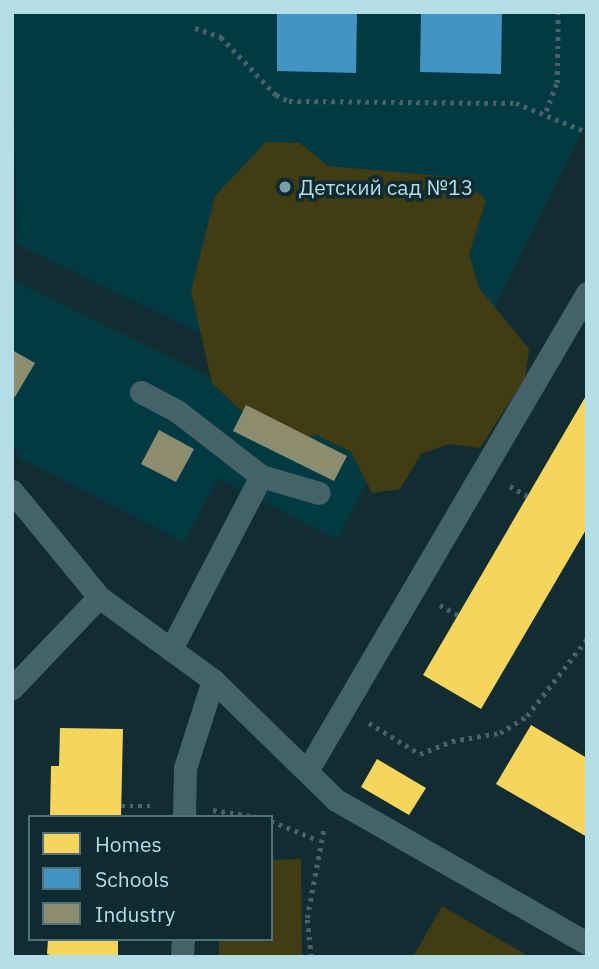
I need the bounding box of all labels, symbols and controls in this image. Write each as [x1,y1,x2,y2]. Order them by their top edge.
place label: Детский сад №13 [299,174,473,200]
marker: Детский сад №13 [277,179,293,195]
legend [28,815,273,941]
text: Homes [95,830,162,858]
text: Schools [95,865,169,893]
text: Industry [95,900,175,928]

